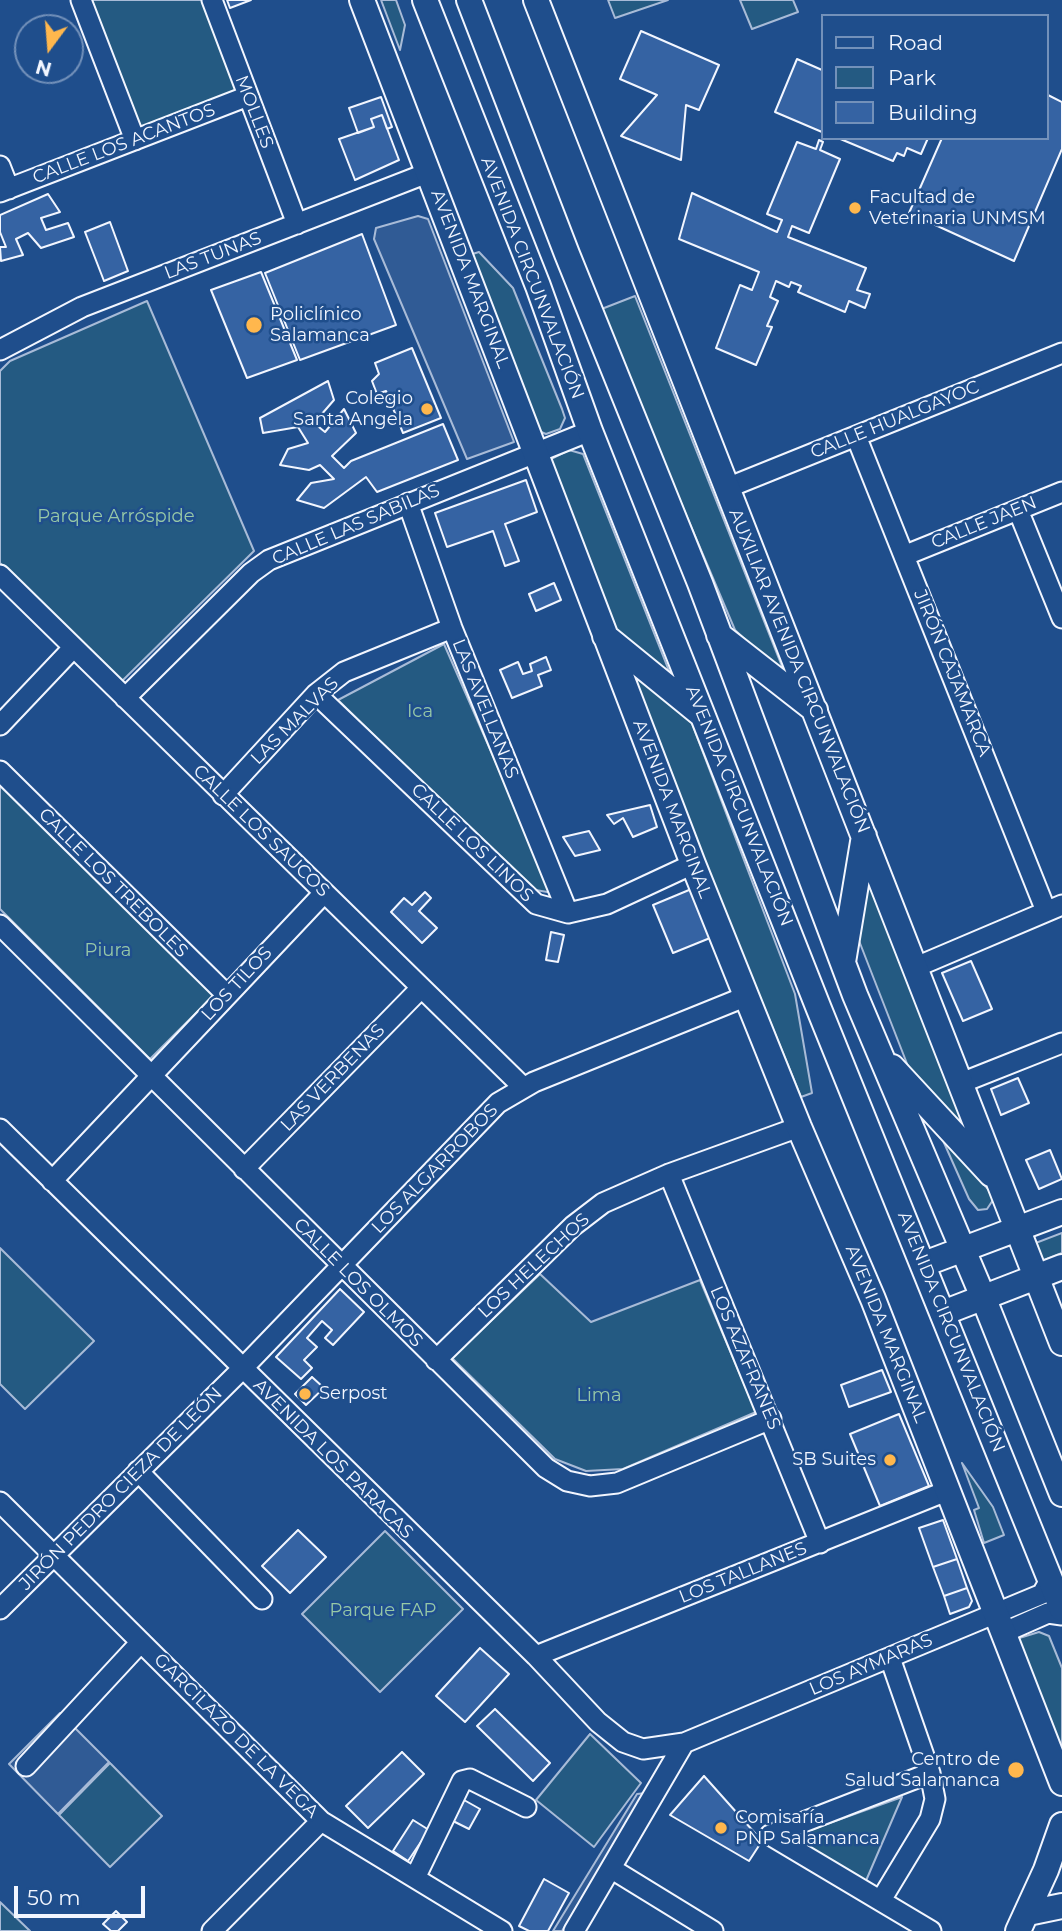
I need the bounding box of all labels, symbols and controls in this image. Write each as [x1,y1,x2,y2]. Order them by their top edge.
north arrow [14,14,84,84]
legend [820,14,1048,140]
text: Road [888,30,943,55]
text: N [33,55,54,81]
text: Park [888,65,936,90]
street label: MOLLES [230,72,278,152]
street label: CALLE LOS ACANTOS [30,99,218,189]
text: Building [888,100,978,125]
street label: AVENIDA CIRCUNVALACIÓN [476,154,588,402]
street label: AVENIDA MARGINAL [426,187,514,371]
place label: Facultad de Veterinaria UNMSM [869,187,1046,230]
marker: Facultad de Veterinaria UNMSM [847,200,863,216]
street label: LAS TUNAS [161,228,265,284]
place label: Policlínico Salamanca [270,304,370,346]
marker: Policlínico Salamanca [244,315,264,335]
street label: CALLE HUALGAYOC [808,376,982,464]
place label: Colegio Santa Angela [293,388,413,430]
marker: Colegio Santa Angela [419,401,435,417]
street label: CALLE LAS SABILAS [269,480,443,570]
street label: CALLE JAEN [928,492,1040,554]
park label: Parque Arróspide [37,506,195,528]
street label: AUXILIAR AVENIDA CIRCUNVALACIÓN [724,506,874,836]
street label: JIRÓN CAJAMARCA [909,587,995,759]
street label: LAS AVELLANAS [447,636,523,782]
street label: LAS MALVAS [247,673,343,769]
street label: AVENIDA CIRCUNVALACIÓN [681,683,797,929]
park label: Ica [407,701,433,723]
street label: AVENIDA MARGINAL [628,717,716,901]
street label: CALLE LOS SAUCOS [188,760,334,902]
street label: CALLE LOS LINOS [406,779,538,907]
street label: CALLE LOS TREBOLES [34,804,192,962]
park label: Piura [85,940,131,962]
street label: LOS TILOS [197,942,277,1026]
street label: LAS VERBENAS [276,1020,390,1136]
street label: LOS ALGARROBOS [367,1100,503,1238]
street label: LOS HELECHOS [474,1209,594,1323]
street label: AVENIDA CIRCUNVALACIÓN [893,1209,1009,1455]
street label: CALLE LOS OLMOS [289,1214,427,1352]
street label: AVENIDA MARGINAL [840,1242,932,1426]
street label: LOS AZAFRANES [705,1283,785,1433]
street label: AVENIDA LOS PARACAS [249,1375,417,1543]
street label: JIRÓN PEDRO CIEZA DE LEÓN [15,1383,227,1595]
place label: Serpost [319,1383,388,1405]
park label: Lima [576,1385,622,1407]
marker: Serpost [297,1386,313,1402]
place label: SB Suites [792,1449,876,1471]
marker: SB Suites [882,1452,898,1468]
street label: LOS TALLANES [676,1538,810,1608]
park label: Parque FAP [330,1600,436,1622]
street label: LOS AYMARAS [806,1629,936,1701]
street label: GARCILAZO DE LA VEGA [149,1649,323,1823]
place label: Centro de Salud Salamanca [845,1749,1000,1792]
marker: Centro de Salud Salamanca [1006,1760,1026,1780]
place label: Comisaría PNP Salamanca [735,1807,880,1850]
marker: Comisaría PNP Salamanca [713,1820,729,1836]
scale bar [18,1871,149,1915]
text: 50 m [27,1885,81,1910]

